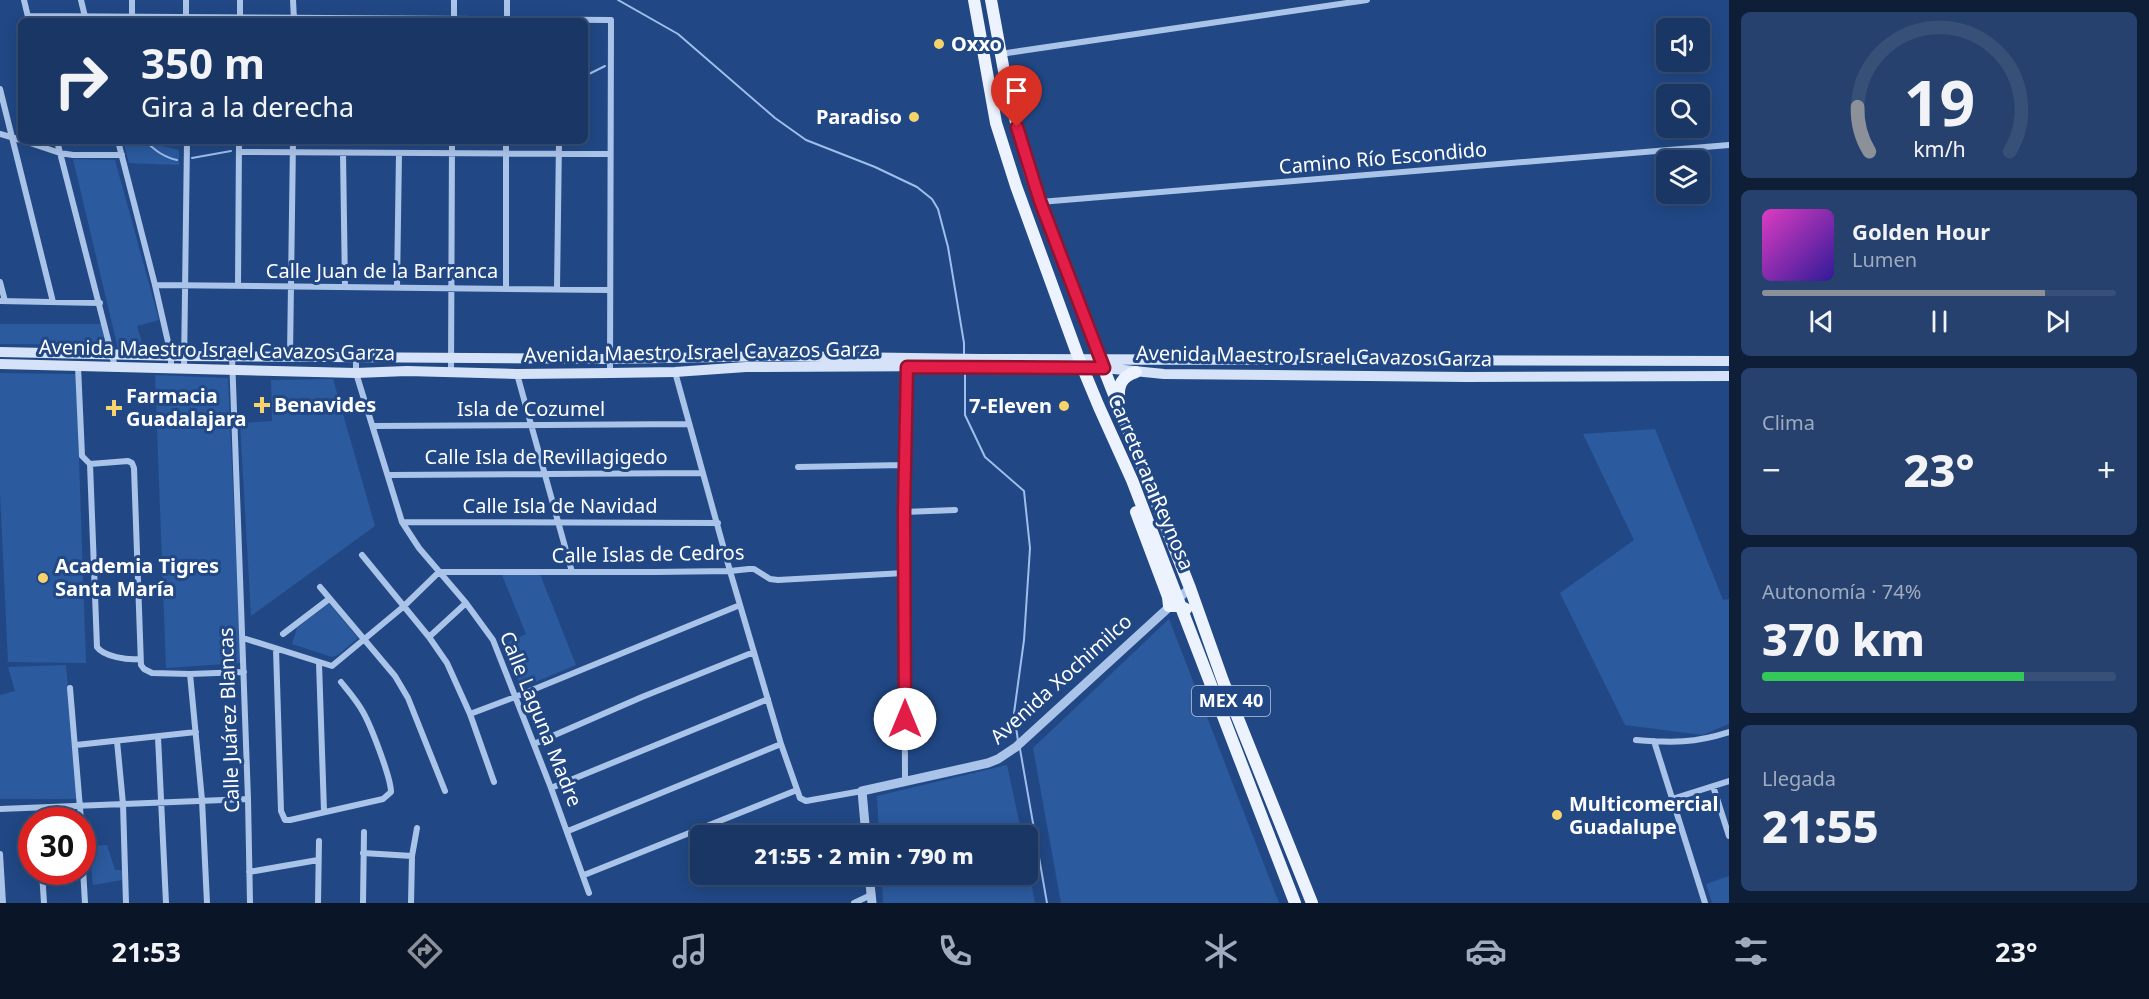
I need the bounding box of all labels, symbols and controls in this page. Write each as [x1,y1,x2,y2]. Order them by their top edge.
map controls [1656,18,1710,204]
button: sound [1656,18,1710,72]
place label: Oxxo [951,30,1002,57]
text: 350 m [141,34,265,91]
marker: Oxxo [932,37,946,51]
icon: right [42,42,120,120]
text: 19 [1903,59,1975,144]
pin [991,65,1042,127]
icon: arrive [1000,74,1033,107]
button: search [1656,84,1710,138]
text: Gira a la derecha [141,88,354,125]
place label: Paradiso [816,103,902,130]
marker: Paradiso [907,110,921,124]
text: km/h [1913,134,1965,163]
street label: Camino Río Escondido [1278,135,1488,180]
button: layers [1656,150,1710,204]
text: Golden Hour [1852,216,1990,246]
text: Lumen [1852,246,1917,273]
street label: Calle Juan de la Barranca [266,257,498,284]
icon: previous [1805,305,1838,338]
icon: pause [1923,305,1956,338]
icon: next [2041,305,2074,338]
street label: Avenida Maestro Israel Cavazos Garza [39,333,395,366]
street label: Avenida Maestro Israel Cavazos Garza [524,335,880,368]
street label: Avenida Maestro Israel Cavazos Garza [1136,339,1492,372]
place label: Farmacia Guadalajara [126,382,246,432]
street label: Carretera a Reynosa [1102,389,1201,574]
place label: Benavides [274,391,376,418]
place label: 7-Eleven [969,392,1052,419]
street label: Isla de Cozumel [457,395,605,422]
marker: Benavides [255,398,269,412]
marker: 7-Eleven [1057,399,1071,413]
marker: Farmacia Guadalajara [107,401,121,415]
text: Clima [1762,409,1815,436]
text: 23° [1903,439,1975,500]
street label: Calle Isla de Revillagigedo [425,443,668,470]
text: − [1762,447,1781,492]
text: + [2097,447,2116,492]
street label: Calle Isla de Navidad [463,492,657,519]
street label: Calle Islas de Cedros [551,538,745,569]
place label: Academia Tigres Santa María [55,552,219,602]
marker: Academia Tigres Santa María [36,571,50,585]
text: Autonomía · 74% [1762,578,1921,605]
street label: Avenida Xochimilco [984,608,1137,750]
text: 370 km [1762,608,1925,669]
street label: Calle Juárez Blancas [212,627,245,813]
street label: Calle Laguna Madre [494,627,589,810]
road number: MEX 40 [1192,686,1270,716]
position arrow [873,687,937,751]
text: Llegada [1762,765,1836,792]
place label: Multicomercial Guadalupe [1569,790,1719,840]
text: 21:55 [1762,795,1879,856]
speed limit sign: 30 [18,807,96,885]
marker: Multicomercial Guadalupe [1550,808,1564,822]
text: 21:55 · 2 min · 790 m [754,840,974,870]
icon: directions [404,930,446,972]
icon: music [669,930,711,972]
icon: phone [934,930,976,972]
icon: climate [1200,930,1242,972]
icon: car [1465,930,1507,972]
icon: filters [1730,930,1772,972]
text: 21:53 [112,933,181,970]
text: 23° [1995,933,2037,970]

